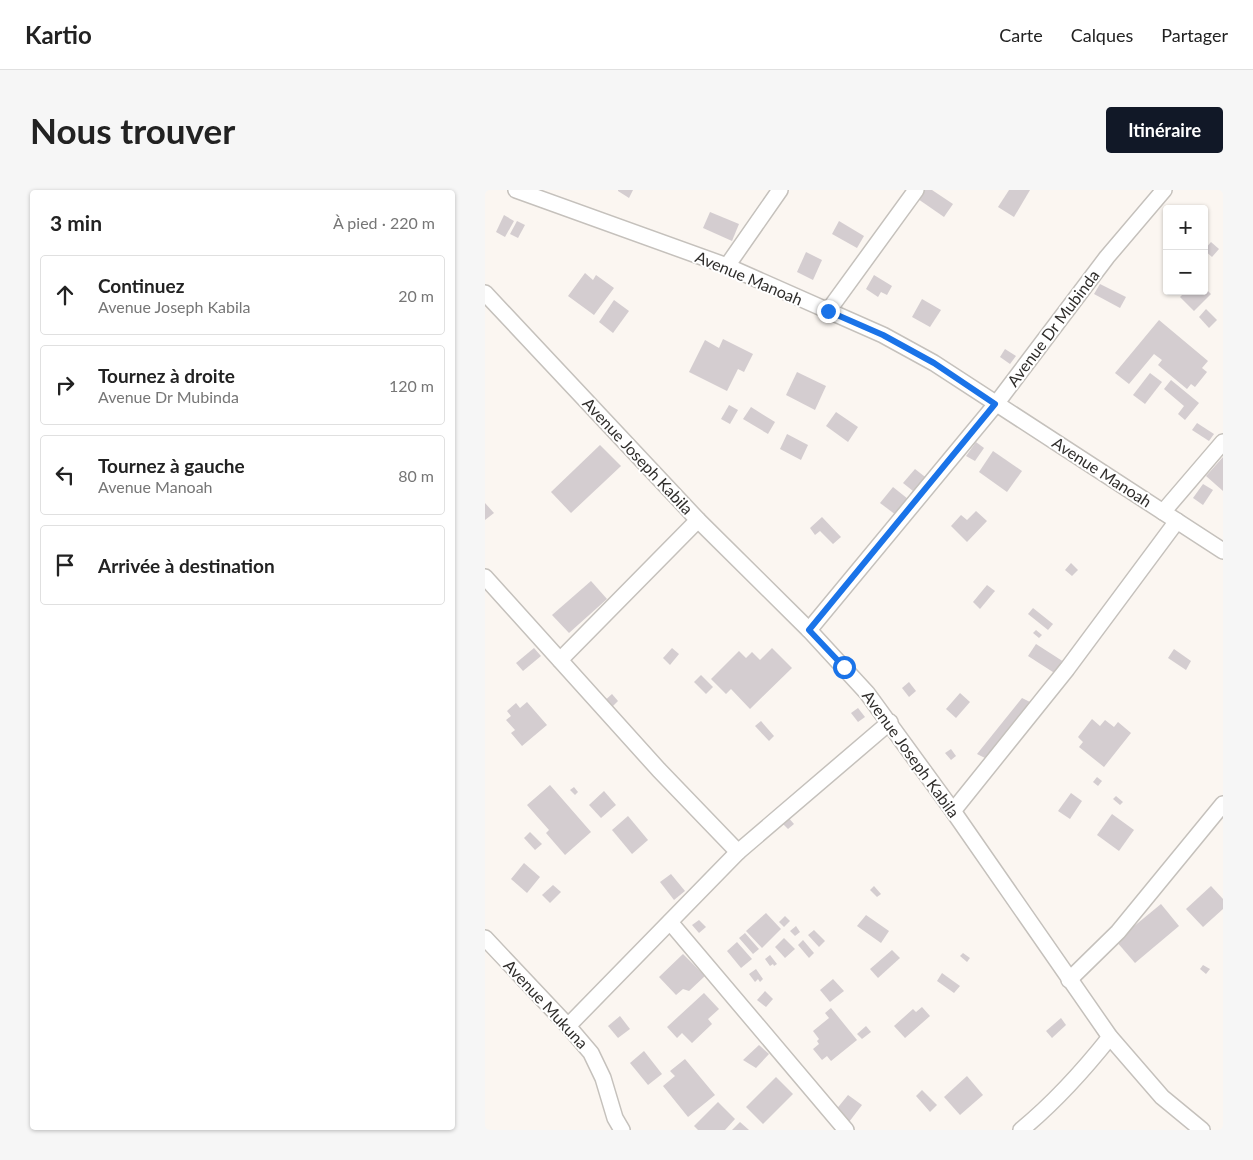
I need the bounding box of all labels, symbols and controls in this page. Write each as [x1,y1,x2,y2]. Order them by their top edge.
text: Kartio [25,20,92,49]
text: Carte [999,24,1043,46]
text: Calques [1071,24,1133,46]
text: Partager [1161,24,1228,46]
button: Itinéraire [1106,107,1223,153]
text: Nous trouver [30,109,235,151]
map controls [1163,205,1208,295]
button: + [1163,205,1208,250]
text: 3 min [50,210,102,235]
text: À pied · 220 m [333,213,435,232]
street label: Avenue Manoah [693,246,806,309]
button: − [1163,250,1208,295]
street label: Avenue Dr Mubinda [1003,266,1103,390]
text: Continuez [98,274,184,297]
icon: ahead [51,281,79,309]
text: 20 m [398,286,434,305]
text: Avenue Joseph Kabila [98,297,251,316]
route end [817,300,840,323]
text: Tournez à droite [98,364,235,387]
icon: right [51,371,79,399]
text: 120 m [389,376,434,395]
text: Avenue Dr Mubinda [98,387,239,406]
street label: Avenue Joseph Kabila [579,393,697,518]
street label: Avenue Manoah [1049,432,1155,511]
text: Tournez à gauche [98,454,245,477]
icon: left [51,461,79,489]
text: 80 m [398,466,434,485]
text: Avenue Manoah [98,477,213,496]
icon: arrive [51,551,79,579]
text: Arrivée à destination [98,554,275,577]
route start [833,656,856,679]
street label: Avenue Joseph Kabila [859,686,964,821]
street label: Avenue Mukuna [500,955,592,1052]

